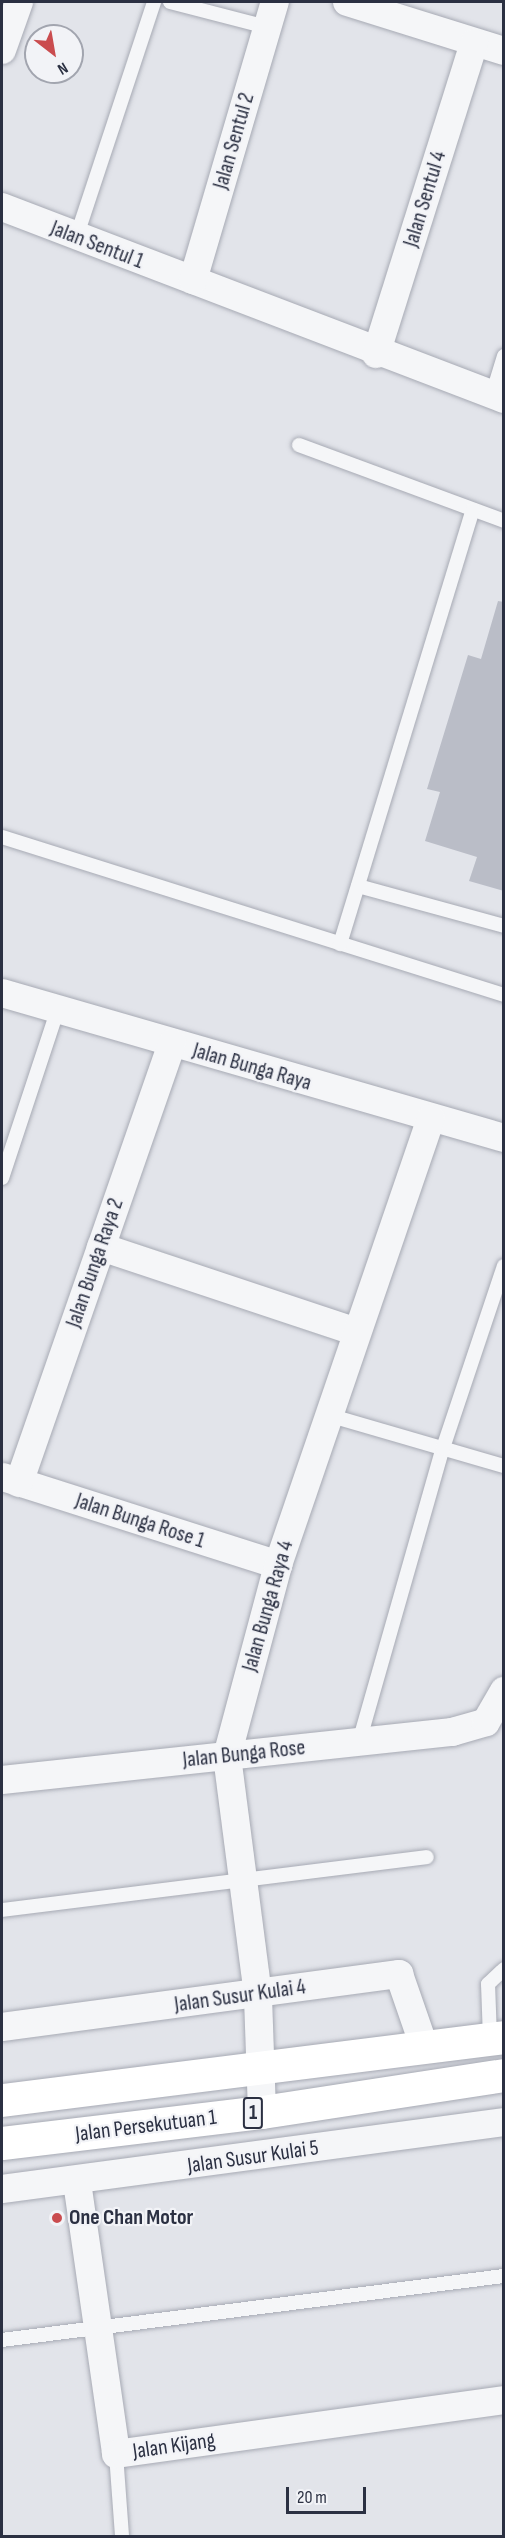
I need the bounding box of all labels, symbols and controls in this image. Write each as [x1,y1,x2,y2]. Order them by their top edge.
north arrow [24,24,84,84]
text: N [54,58,71,78]
street label: Jalan Sentul 2 [208,90,260,192]
street label: Jalan Sentul 4 [398,148,452,250]
street label: Jalan Sentul 1 [47,215,147,275]
street label: Jalan Bunga Raya [190,1037,314,1097]
street label: Jalan Bunga Raya 2 [61,1195,129,1331]
street label: Jalan Bunga Rose 1 [72,1488,208,1554]
street label: Jalan Bunga Raya 4 [237,1538,299,1674]
street label: Jalan Bunga Rose [181,1734,307,1774]
street label: Jalan Susur Kulai 4 [173,1974,307,2018]
road number: 1 [242,2095,264,2131]
street label: Jalan Persekutuan 1 [74,2104,218,2148]
street label: Jalan Susur Kulai 5 [186,2135,320,2179]
place label: One Chan Motor [69,2205,193,2231]
marker: One Chan Motor [50,2211,64,2225]
street label: Jalan Kijang [131,2427,217,2465]
scale bar [289,2475,368,2513]
text: 20 m [297,2487,327,2508]

